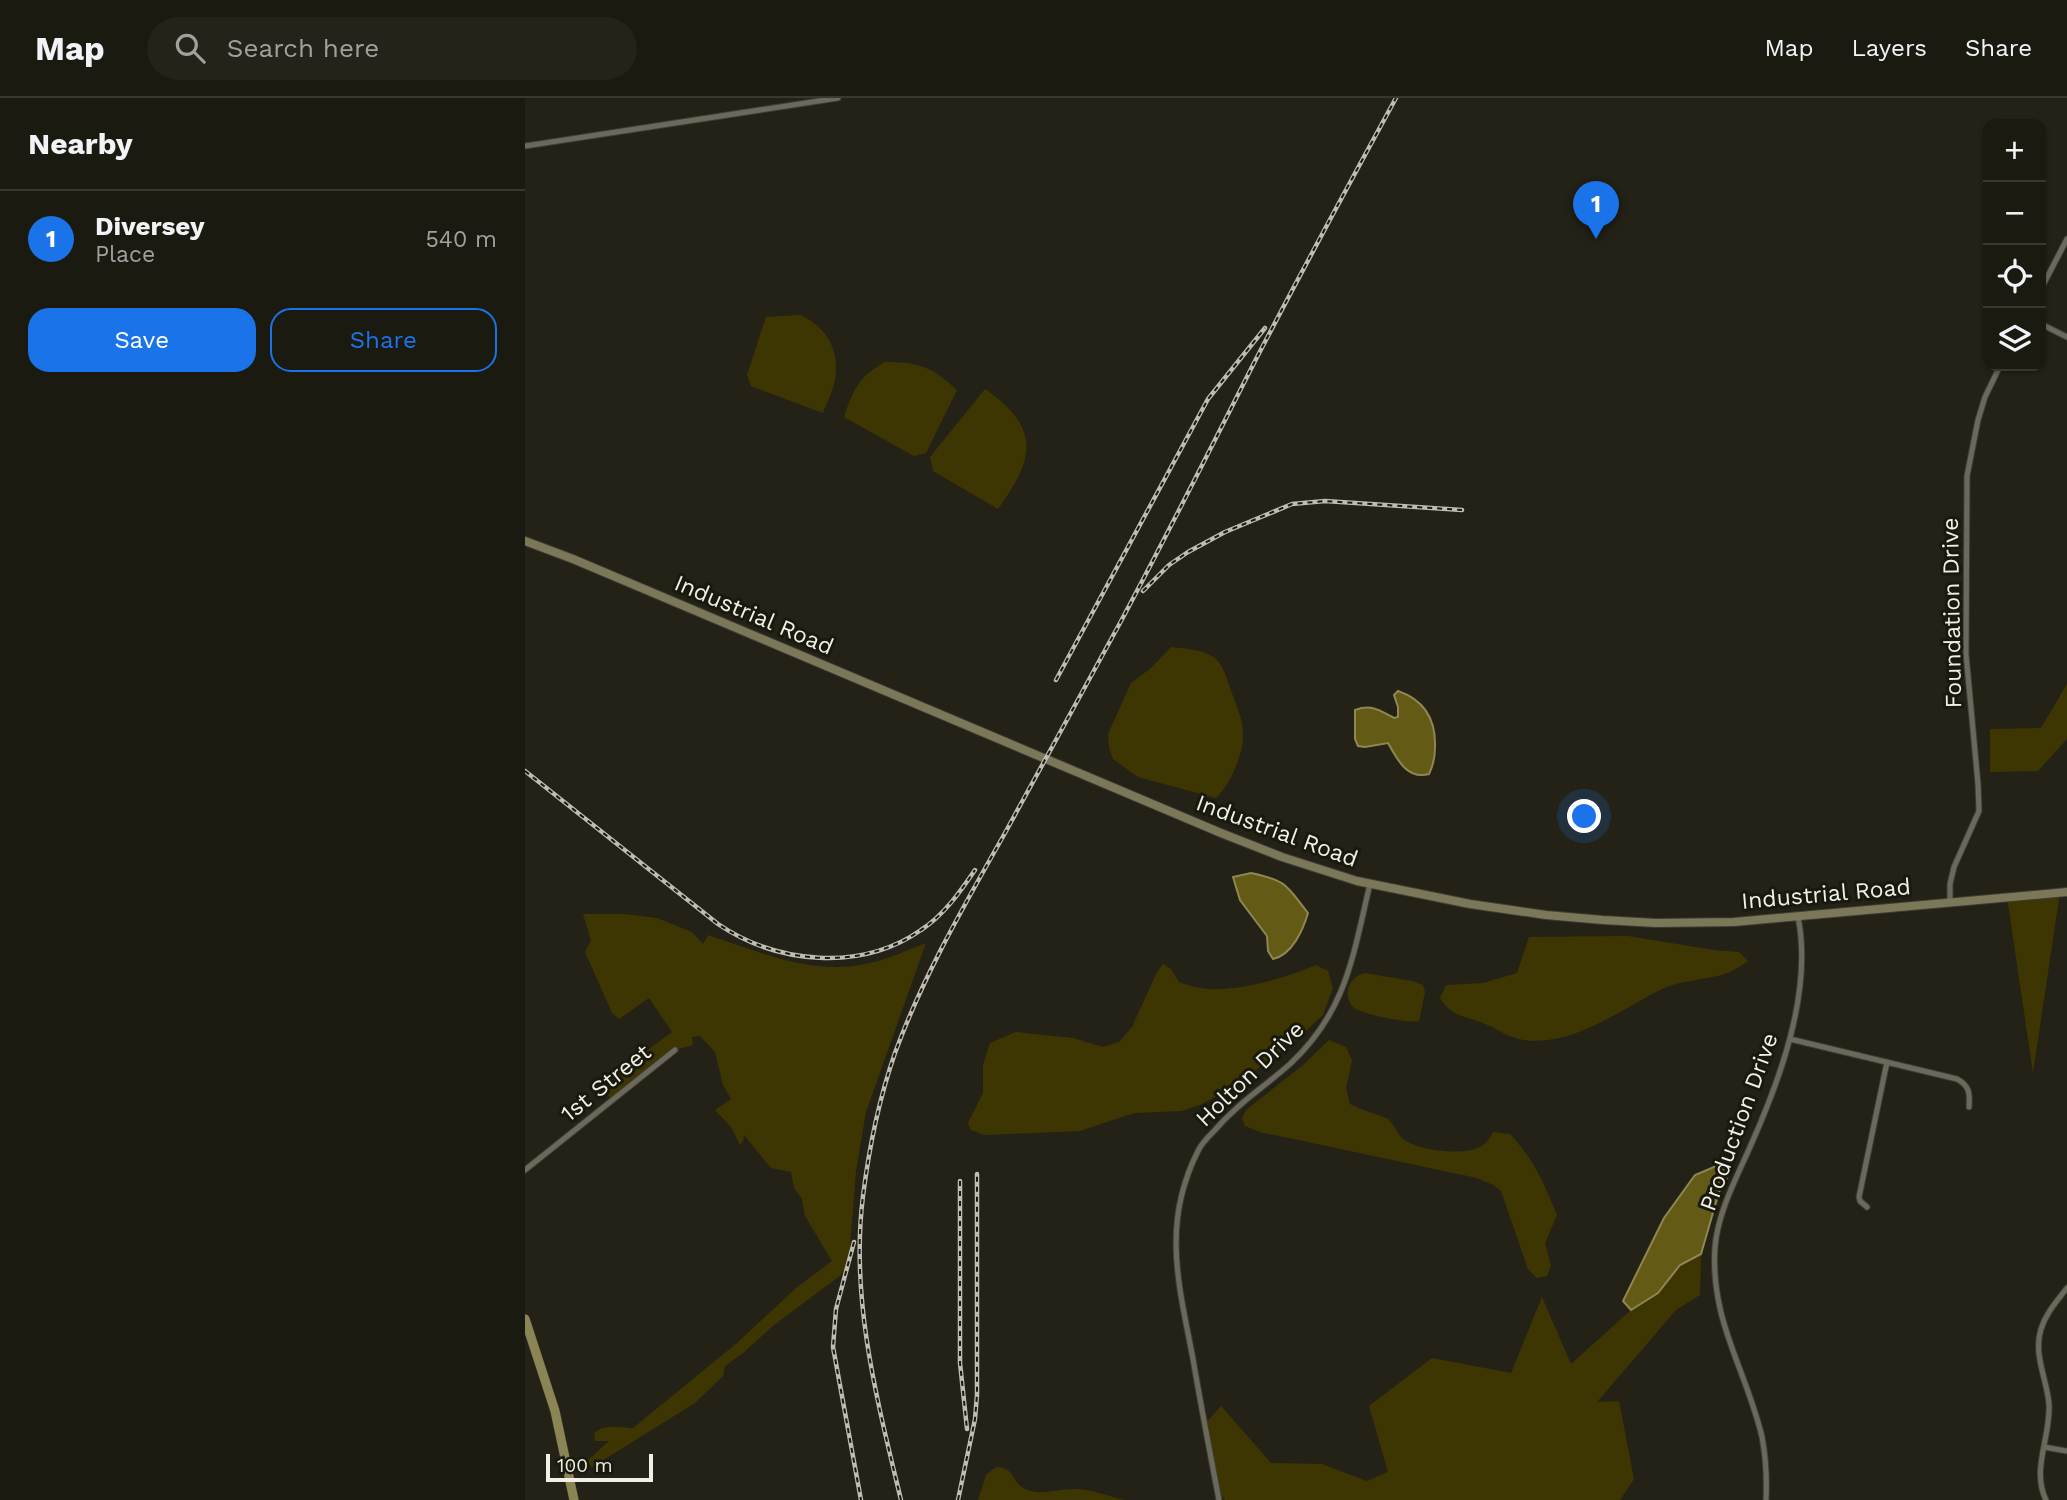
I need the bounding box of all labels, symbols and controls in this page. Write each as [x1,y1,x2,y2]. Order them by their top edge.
search box [147,17,637,80]
text: Map [35,29,105,68]
icon: search [171,29,209,67]
text: Search here [227,33,379,63]
text: Map [1765,34,1813,62]
text: Layers [1851,34,1927,62]
text: Share [1965,34,2032,62]
map controls [1983,119,2046,371]
button: + [1983,119,2046,182]
text: Nearby [28,126,133,161]
pin: 1 [1573,181,1619,239]
button: − [1983,182,2046,245]
text: Diversey [95,211,205,241]
text: 1 [46,226,56,253]
text: 540 m [425,226,497,253]
text: Place [95,241,155,268]
button: locate [1983,245,2046,308]
button: Save [28,308,256,372]
button: Share [270,308,497,372]
button: layers [1983,308,2046,371]
street label: Foundation Drive [1937,517,1967,709]
street label: Industrial Road [670,569,838,661]
street label: Industrial Road [1192,789,1362,873]
your location [1567,799,1601,833]
street label: Industrial Road [1740,873,1912,915]
street label: Holton Drive [1190,1016,1310,1132]
street label: Production Drive [1694,1029,1784,1215]
street label: 1st Street [556,1038,657,1127]
scale bar [546,1451,653,1483]
text: 100 m [557,1454,613,1477]

